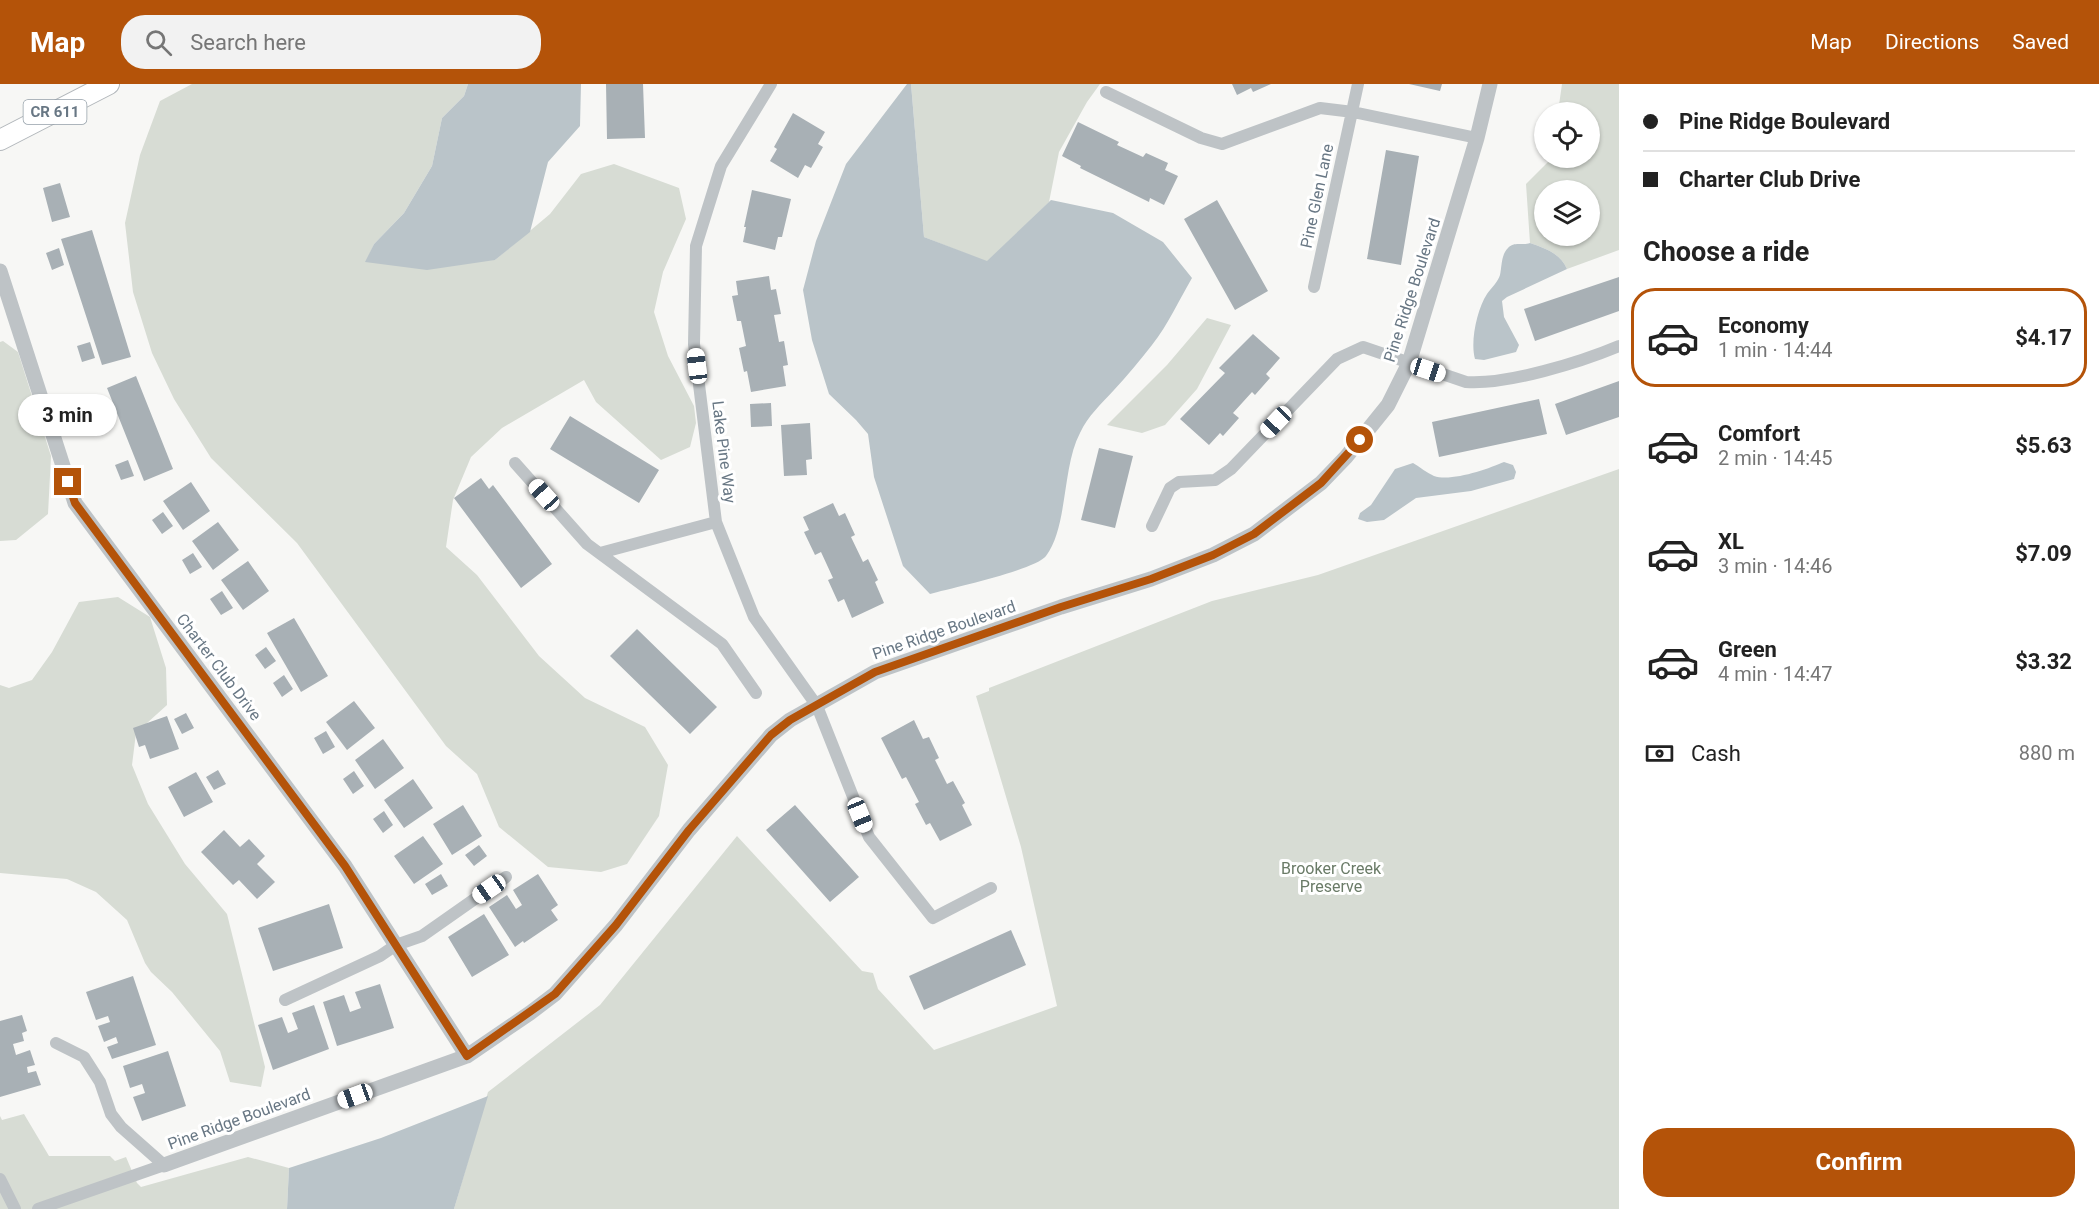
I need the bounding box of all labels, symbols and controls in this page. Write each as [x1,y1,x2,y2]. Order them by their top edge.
search box [121,15,541,69]
text: Map [30,26,85,59]
icon: search [142,26,175,59]
text: Search here [190,30,306,55]
text: Map [1810,30,1852,54]
text: Directions [1885,30,1979,54]
text: Saved [2012,30,2069,54]
road number: CR 611 [23,100,86,124]
map controls [1534,102,1600,246]
button: locate [1534,102,1600,168]
text: Pine Ridge Boulevard [1679,109,1890,134]
street label: Pine Glen Lane [1297,142,1337,250]
text: Charter Club Drive [1679,167,1860,192]
button: layers [1534,180,1600,246]
street label: Pine Ridge Boulevard [1380,216,1444,364]
text: Choose a ride [1643,236,1809,268]
icon: car [1646,311,1700,365]
text: Economy [1718,313,1809,338]
text: $4.17 [2015,325,2072,350]
text: 1 min · 14:44 [1718,338,1833,362]
car [686,347,708,385]
car [1408,356,1448,384]
callout: 3 min [19,395,118,437]
street label: Lake Pine Way [708,400,740,505]
text: 3 min [42,403,93,427]
car [1257,403,1295,441]
icon: car [1646,419,1700,473]
text: Comfort [1718,421,1800,446]
route start [1346,426,1373,453]
text: $5.63 [2015,433,2072,458]
text: 2 min · 14:45 [1718,446,1833,470]
route end [54,468,81,495]
car [525,476,563,514]
icon: car [1646,527,1700,581]
text: XL [1718,529,1744,554]
text: $7.09 [2015,541,2072,566]
text: 3 min · 14:46 [1718,554,1833,578]
street label: Pine Ridge Boulevard [870,597,1018,663]
street label: Charter Club Drive [173,610,265,724]
icon: car [1646,635,1700,689]
text: Green [1718,637,1777,662]
text: $3.32 [2015,649,2072,674]
text: 4 min · 14:47 [1718,662,1833,686]
icon: cash [1643,737,1676,770]
text: Cash [1691,741,1741,766]
text: 880 m [2019,741,2075,765]
car [845,795,875,835]
park label: Brooker Creek Preserve [1281,859,1382,896]
car [469,871,509,907]
car [335,1081,375,1111]
street label: Pine Ridge Boulevard [165,1084,313,1154]
button: Confirm [1643,1128,2075,1197]

